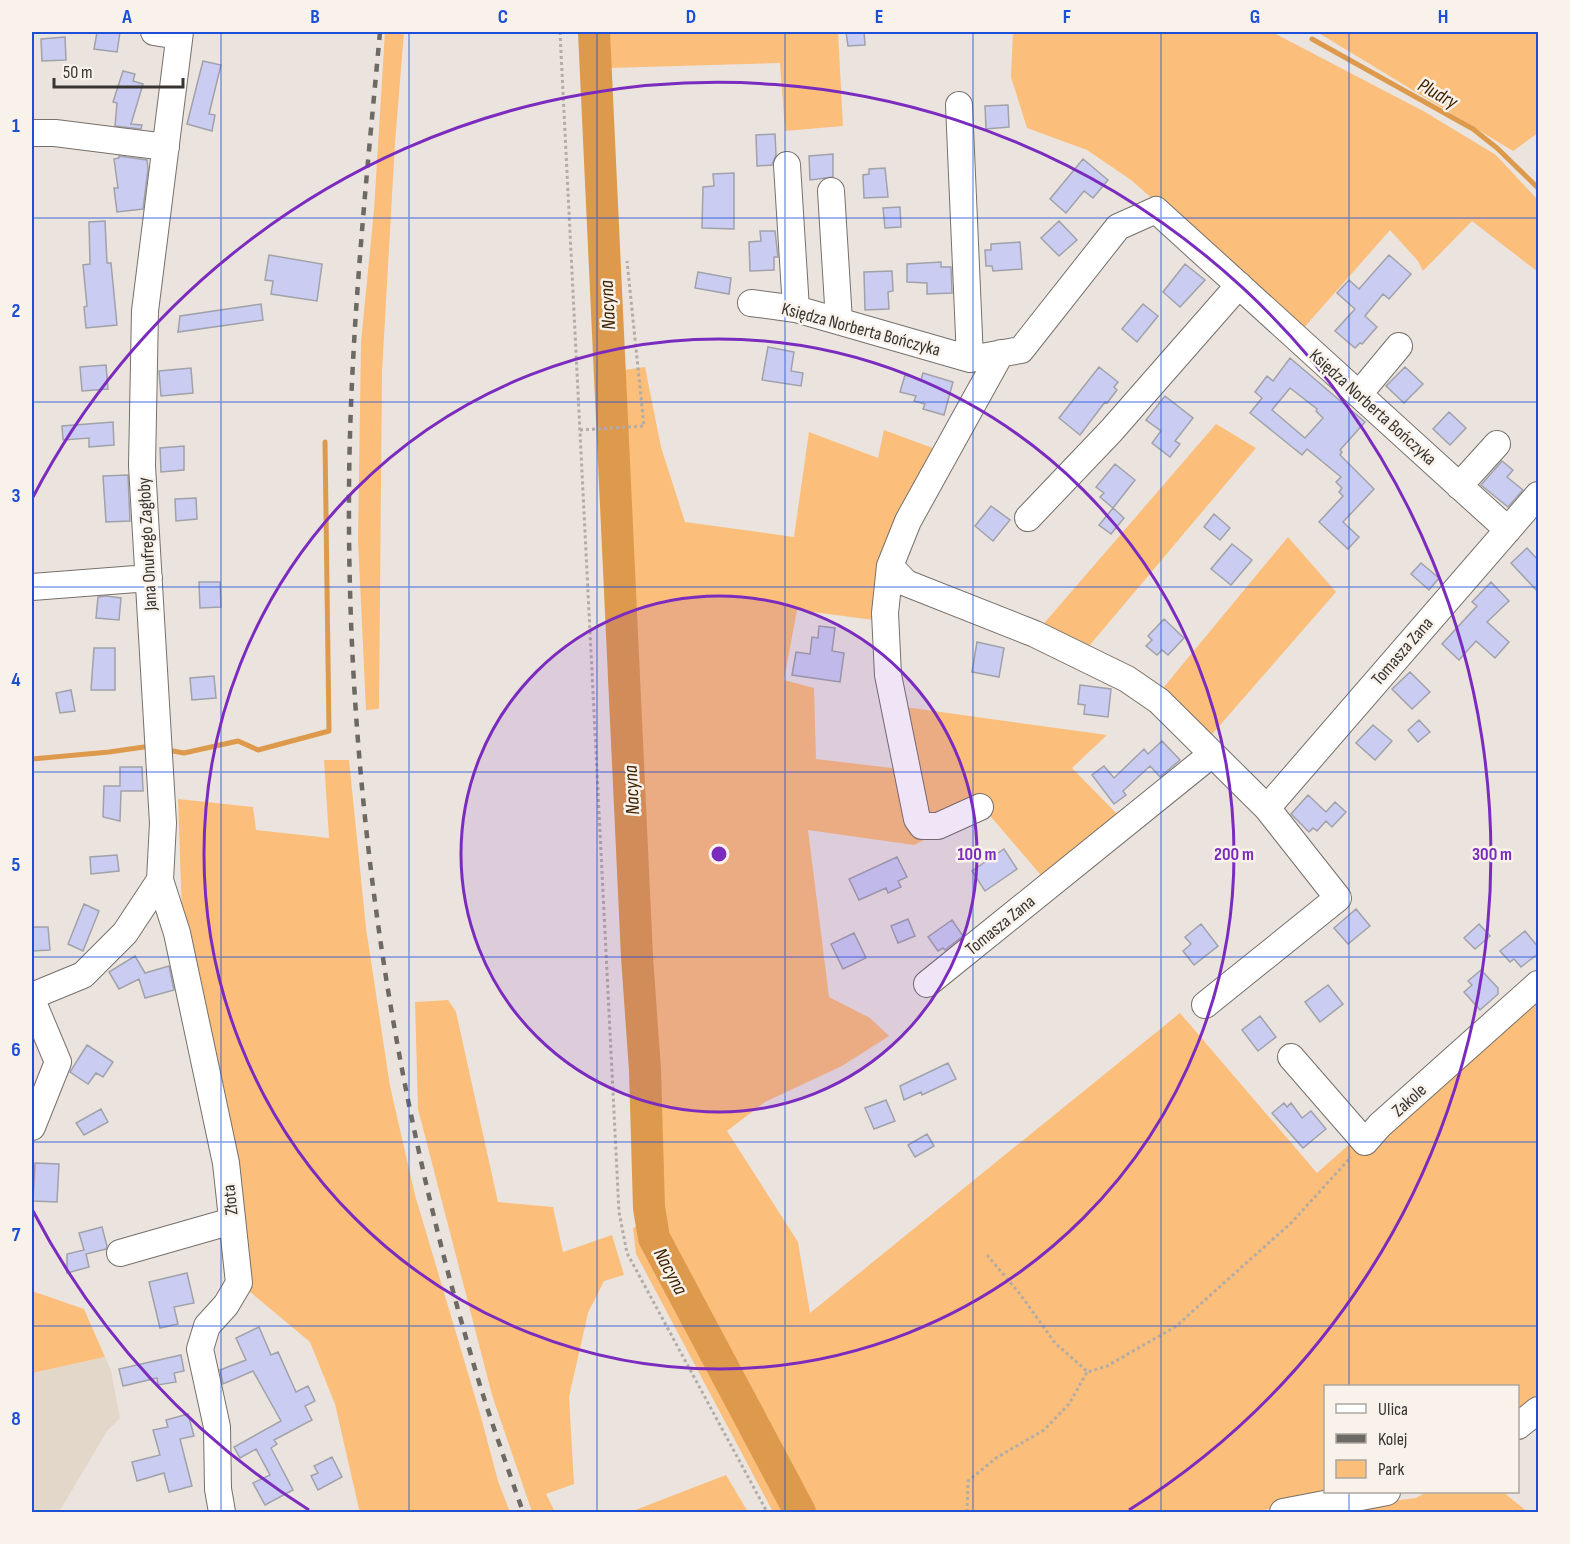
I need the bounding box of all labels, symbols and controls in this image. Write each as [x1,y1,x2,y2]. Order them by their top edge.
text: A [121,5,132,29]
text: B [310,5,320,29]
text: C [498,5,508,29]
text: D [686,5,696,29]
text: E [875,5,883,29]
text: F [1063,5,1071,29]
text: G [1250,5,1260,29]
text: H [1438,5,1448,29]
scale bar [54,51,183,89]
text: 50 m [63,62,93,83]
water label: Pludry [1414,73,1463,115]
text: 1 [12,114,20,138]
water label: Nacyna [595,280,621,330]
street label: Księdza Norberta Bończyka [779,298,943,361]
text: 2 [12,299,20,323]
street label: Księdza Norberta Bończyka [1305,345,1440,470]
street label: Jana Onufrego Zagłoby [134,477,162,612]
text: 3 [12,484,21,508]
street label: Tomasza Zana [1367,613,1438,690]
text: 4 [11,668,21,692]
water label: Nacyna [619,765,645,815]
centre of rings [709,844,729,864]
text: 100 m [958,844,997,865]
text: 200 m [1214,844,1254,865]
text: 300 m [1472,844,1512,865]
text: 5 [12,853,21,877]
street label: Tomasza Zana [961,891,1039,960]
text: 6 [11,1038,21,1062]
street label: Zakole [1388,1080,1431,1121]
street label: Złota [218,1184,243,1216]
text: 7 [12,1223,21,1247]
water label: Nacyna [648,1244,692,1299]
legend [1324,1385,1519,1493]
text: Ulica [1378,1399,1408,1420]
text: 8 [11,1407,21,1431]
text: Kolej [1378,1429,1407,1450]
text: Park [1378,1459,1404,1480]

